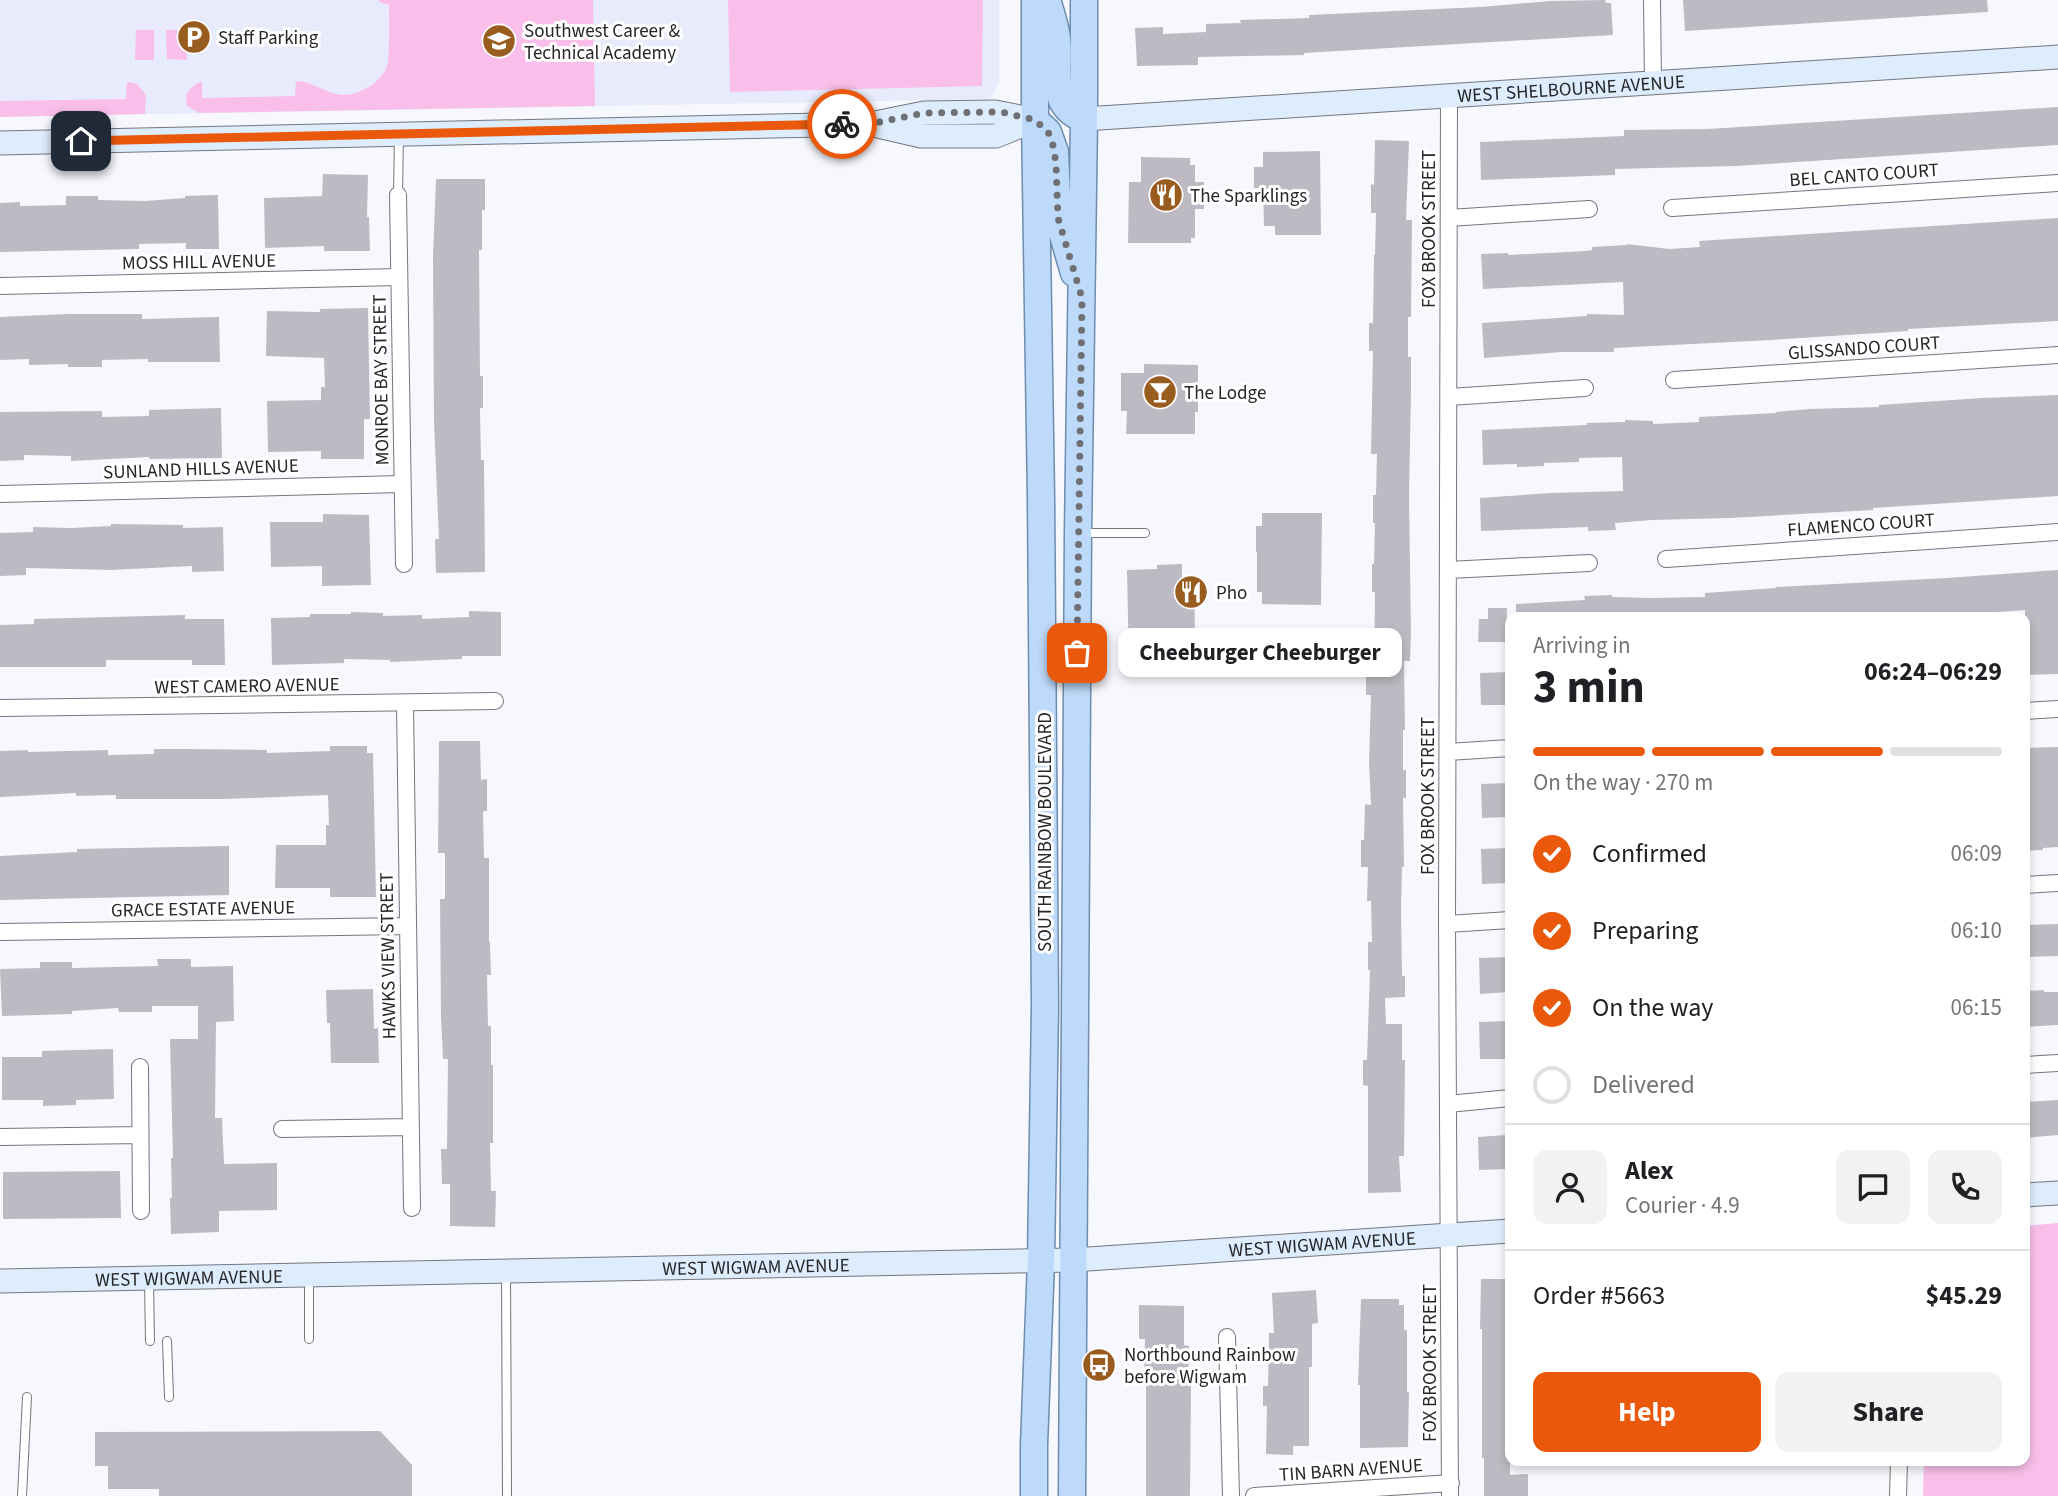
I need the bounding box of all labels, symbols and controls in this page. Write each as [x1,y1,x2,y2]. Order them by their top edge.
parking icon: Staff Parking [175,18,213,56]
place label: Southwest Career & Technical Academy [524,18,680,67]
school or university icon: Southwest Career & Technical Academy [480,22,518,60]
place label: Staff Parking [218,25,319,52]
street label: WEST SHELBOURNE AVENUE [1456,69,1686,110]
courier [807,89,877,159]
icon: bike [823,105,861,143]
pin [51,111,111,171]
icon: home [62,122,100,160]
street label: FOX BROOK STREET [1416,150,1443,308]
street label: BEL CANTO COURT [1788,157,1940,194]
restaurant icon: The Sparklings [1147,176,1185,214]
place label: The Sparklings [1190,183,1307,210]
street label: MOSS HILL AVENUE [122,248,276,277]
street label: MONROE BAY STREET [367,294,396,466]
street label: GLISSANDO COURT [1787,330,1941,367]
bar icon: The Lodge [1141,373,1179,411]
place label: The Lodge [1184,380,1266,407]
street label: SUNLAND HILLS AVENUE [103,453,299,486]
street label: FLAMENCO COURT [1786,507,1936,544]
restaurant icon: Pho [1172,573,1210,611]
place label: Pho [1216,580,1247,607]
pin [1047,623,1107,683]
callout: Cheeburger Cheeburger [1119,628,1402,678]
text: Arriving in [1533,629,1631,662]
icon: bag [1058,634,1096,672]
text: Cheeburger Cheeburger [1139,636,1381,669]
text: 06:24–06:29 [1864,653,2002,690]
text: 3 min [1533,655,1645,720]
street label: WEST CAMERO AVENUE [154,671,340,702]
street label: SOUTH RAINBOW BOULEVARD [1032,712,1059,952]
street label: FOX BROOK STREET [1415,717,1442,875]
text: On the way · 270 m [1533,766,1713,799]
icon: check [1533,835,1571,873]
text: Confirmed [1592,835,1707,872]
text: 06:09 [1951,837,2002,870]
street label: HAWKS VIEW STREET [374,872,403,1040]
street label: GRACE ESTATE AVENUE [111,894,295,925]
icon: check [1533,912,1571,950]
text: Preparing [1592,912,1698,949]
text: 06:10 [1951,914,2002,947]
icon: check [1533,989,1571,1027]
text: On the way [1592,989,1713,1026]
text: 06:15 [1951,991,2002,1024]
text: Delivered [1592,1066,1695,1103]
button: person [1533,1150,1607,1224]
button: chat [1836,1150,1910,1224]
button: phone [1928,1150,2002,1224]
text: Alex [1625,1152,1674,1189]
text: Courier · 4.9 [1625,1189,1740,1222]
street label: WEST WIGWAM AVENUE [1228,1225,1417,1265]
street label: WEST WIGWAM AVENUE [662,1252,850,1283]
street label: WEST WIGWAM AVENUE [95,1263,283,1294]
text: Order #5663 [1533,1277,1665,1314]
text: $45.29 [1926,1277,2002,1314]
street label: FOX BROOK STREET [1417,1284,1444,1442]
place label: Northbound Rainbow before Wigwam [1124,1342,1296,1391]
bus stop icon: Northbound Rainbow before Wigwam [1080,1346,1118,1384]
button: Help [1533,1372,1761,1452]
button: Share [1775,1372,2002,1452]
street label: TIN BARN AVENUE [1278,1452,1424,1489]

